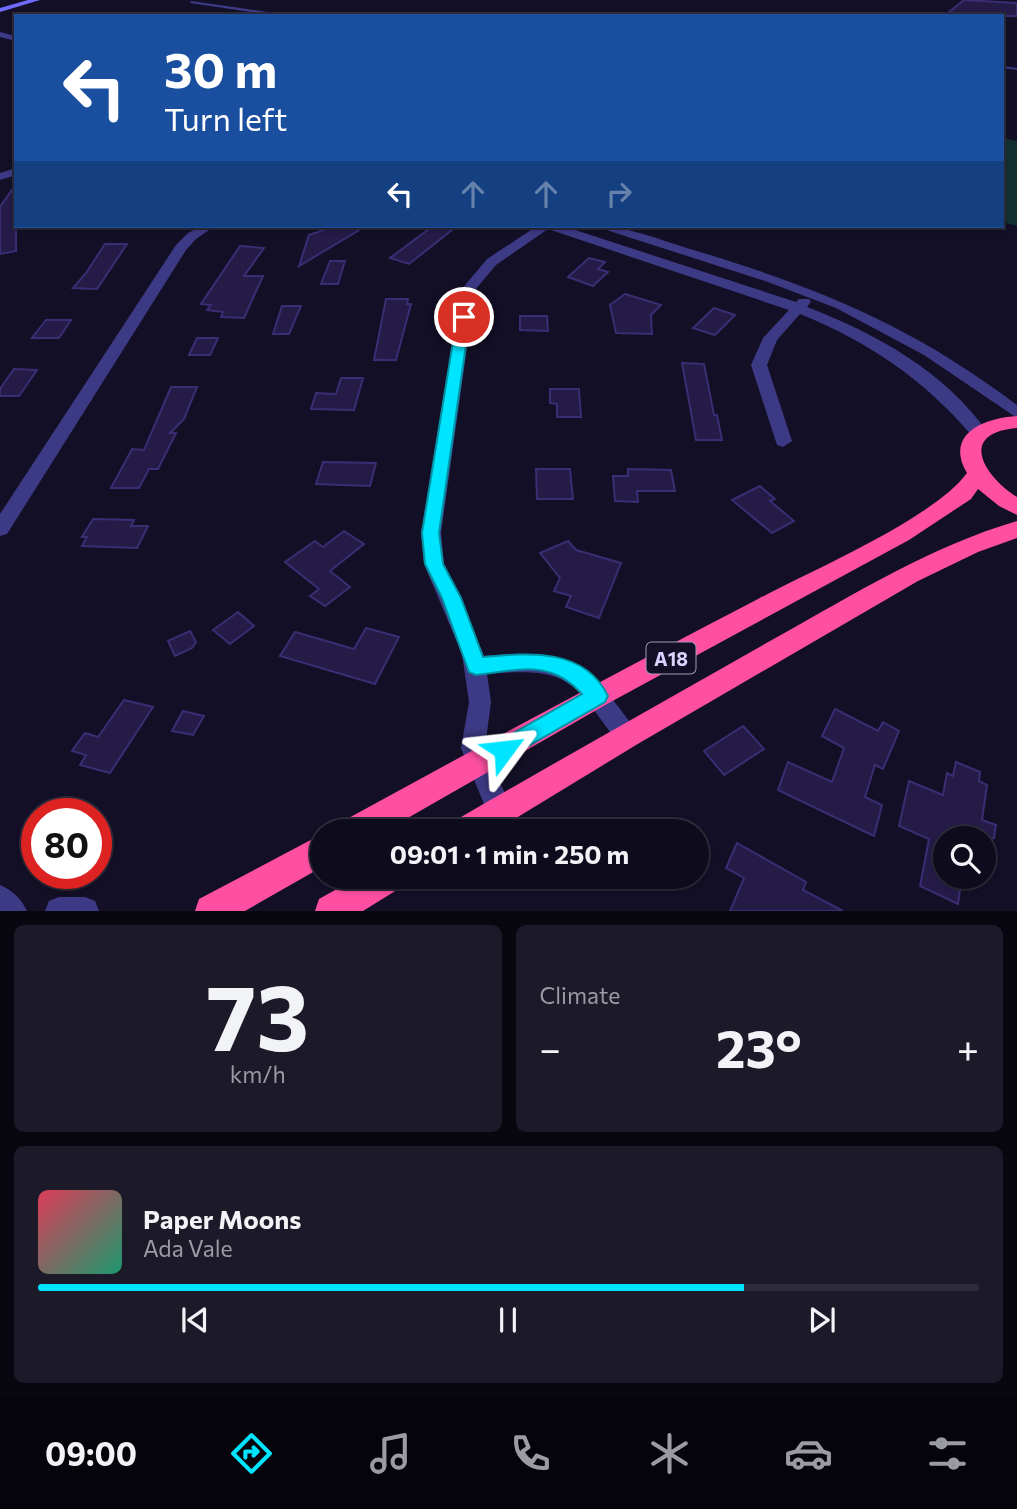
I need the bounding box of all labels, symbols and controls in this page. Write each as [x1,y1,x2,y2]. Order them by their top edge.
text: 30 m [164,38,277,98]
icon: left [49,42,140,133]
text: Turn left [164,98,288,138]
icon: left [381,175,419,213]
icon: ahead [454,175,492,213]
icon: ahead [527,175,565,213]
icon: right [600,175,638,213]
pin [434,287,494,347]
icon: arrive [445,298,483,336]
road number: A18 [646,642,696,674]
position arrow [467,713,541,787]
speed limit sign: 80 [21,798,112,889]
map controls [933,826,996,889]
button: search [933,826,996,889]
text: 09:01 · 1 min · 250 m [390,838,629,869]
text: 73 [206,958,309,1070]
text: Climate [540,981,621,1009]
text: 23° [716,1015,802,1079]
text: − [540,1024,561,1071]
text: + [957,1024,979,1071]
text: km/h [230,1060,286,1088]
text: Paper Moons [143,1203,301,1234]
text: Ada Vale [143,1234,233,1262]
icon: previous [176,1301,214,1339]
icon: pause [489,1301,527,1339]
icon: next [803,1301,841,1339]
icon: directions [227,1429,276,1478]
icon: music [366,1429,415,1478]
icon: phone [506,1429,555,1478]
icon: climate [645,1429,694,1478]
icon: car [784,1429,833,1478]
icon: filters [923,1429,972,1478]
text: 09:00 [45,1433,137,1473]

